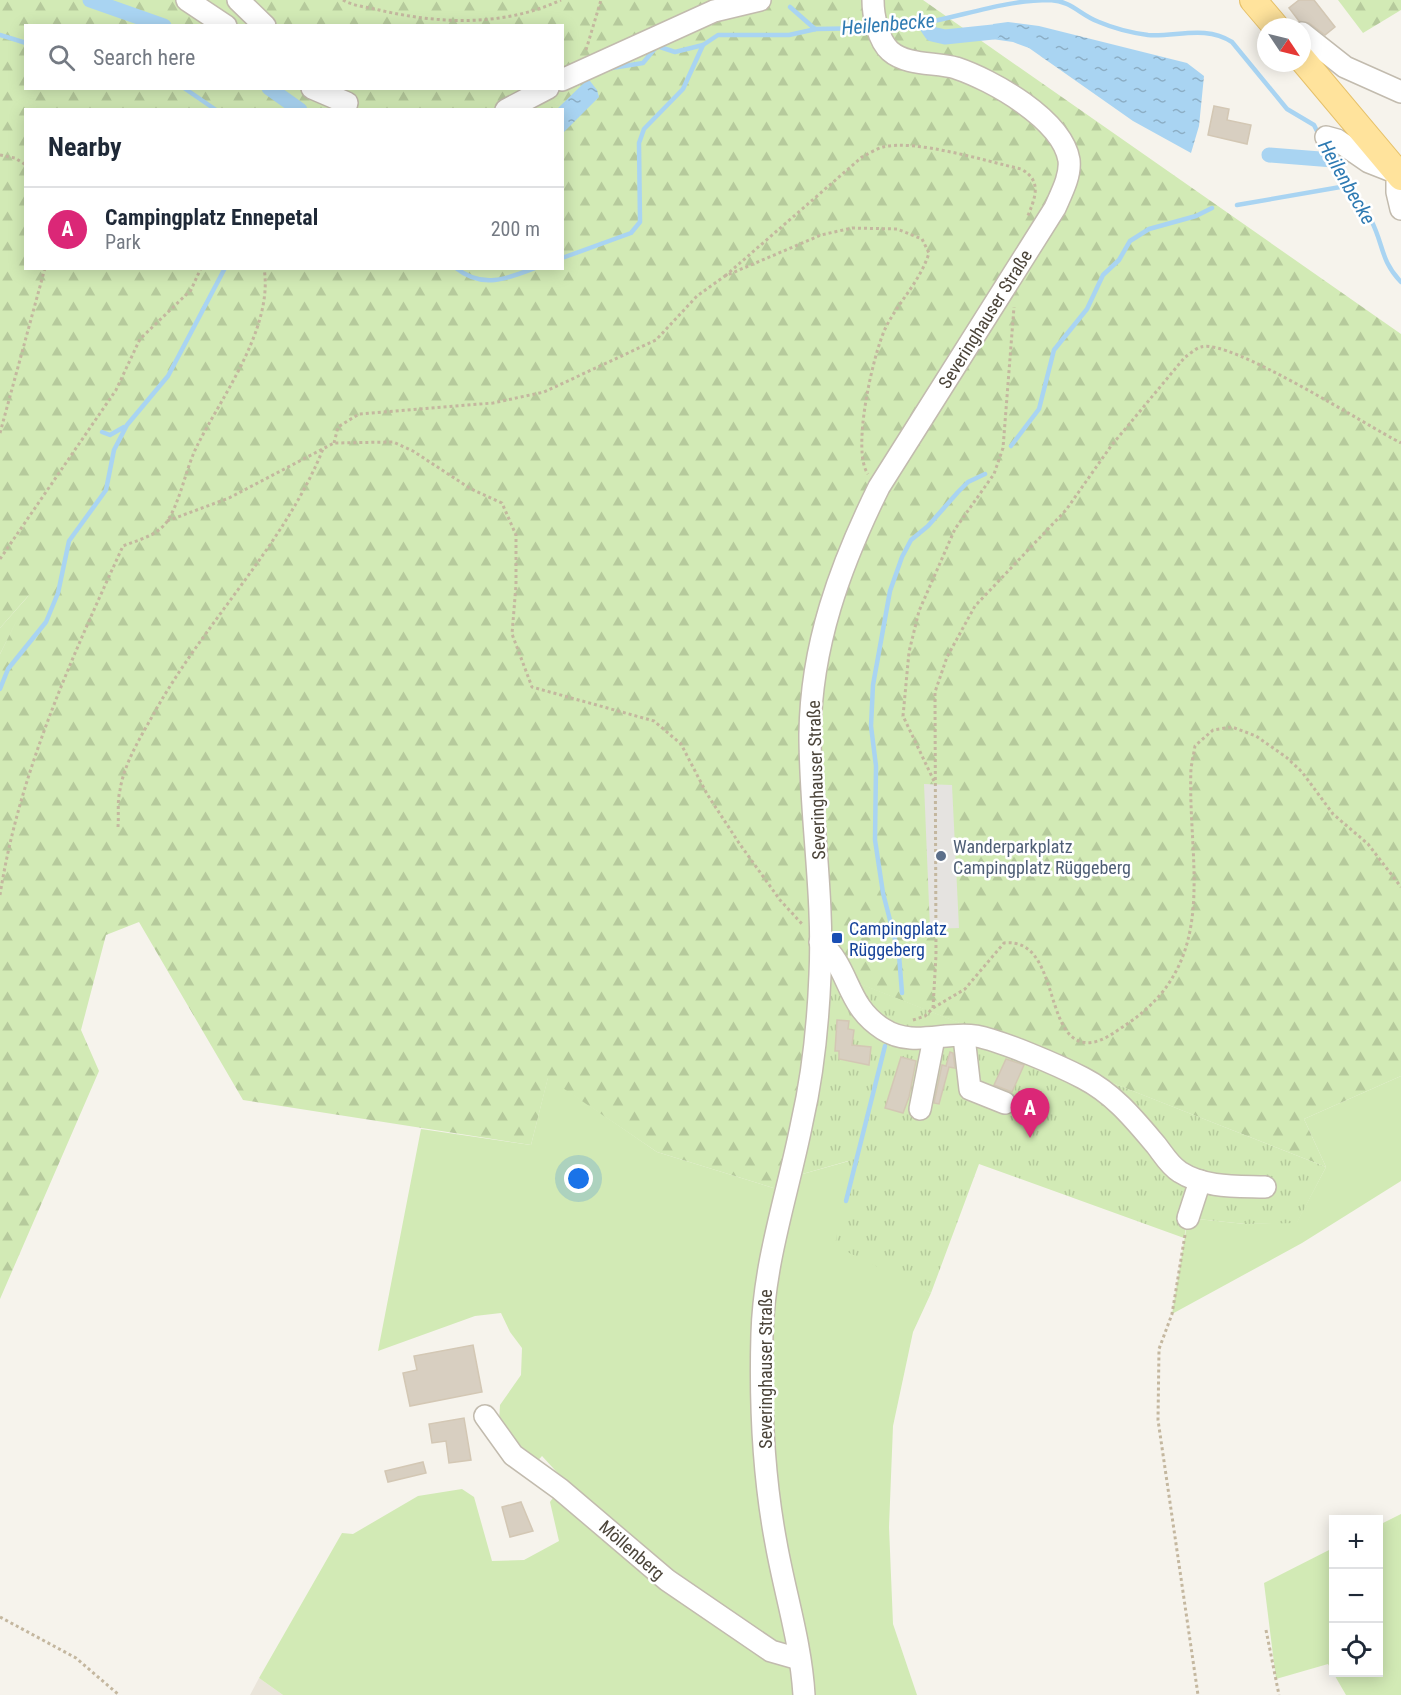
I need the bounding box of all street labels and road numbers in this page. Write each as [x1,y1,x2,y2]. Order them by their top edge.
street label: Severinghauser Straße [934,246,1036,392]
street label: Severinghauser Straße [803,700,829,860]
street label: Severinghauser Straße [755,1289,776,1449]
street label: Möllenberg [595,1516,669,1584]

